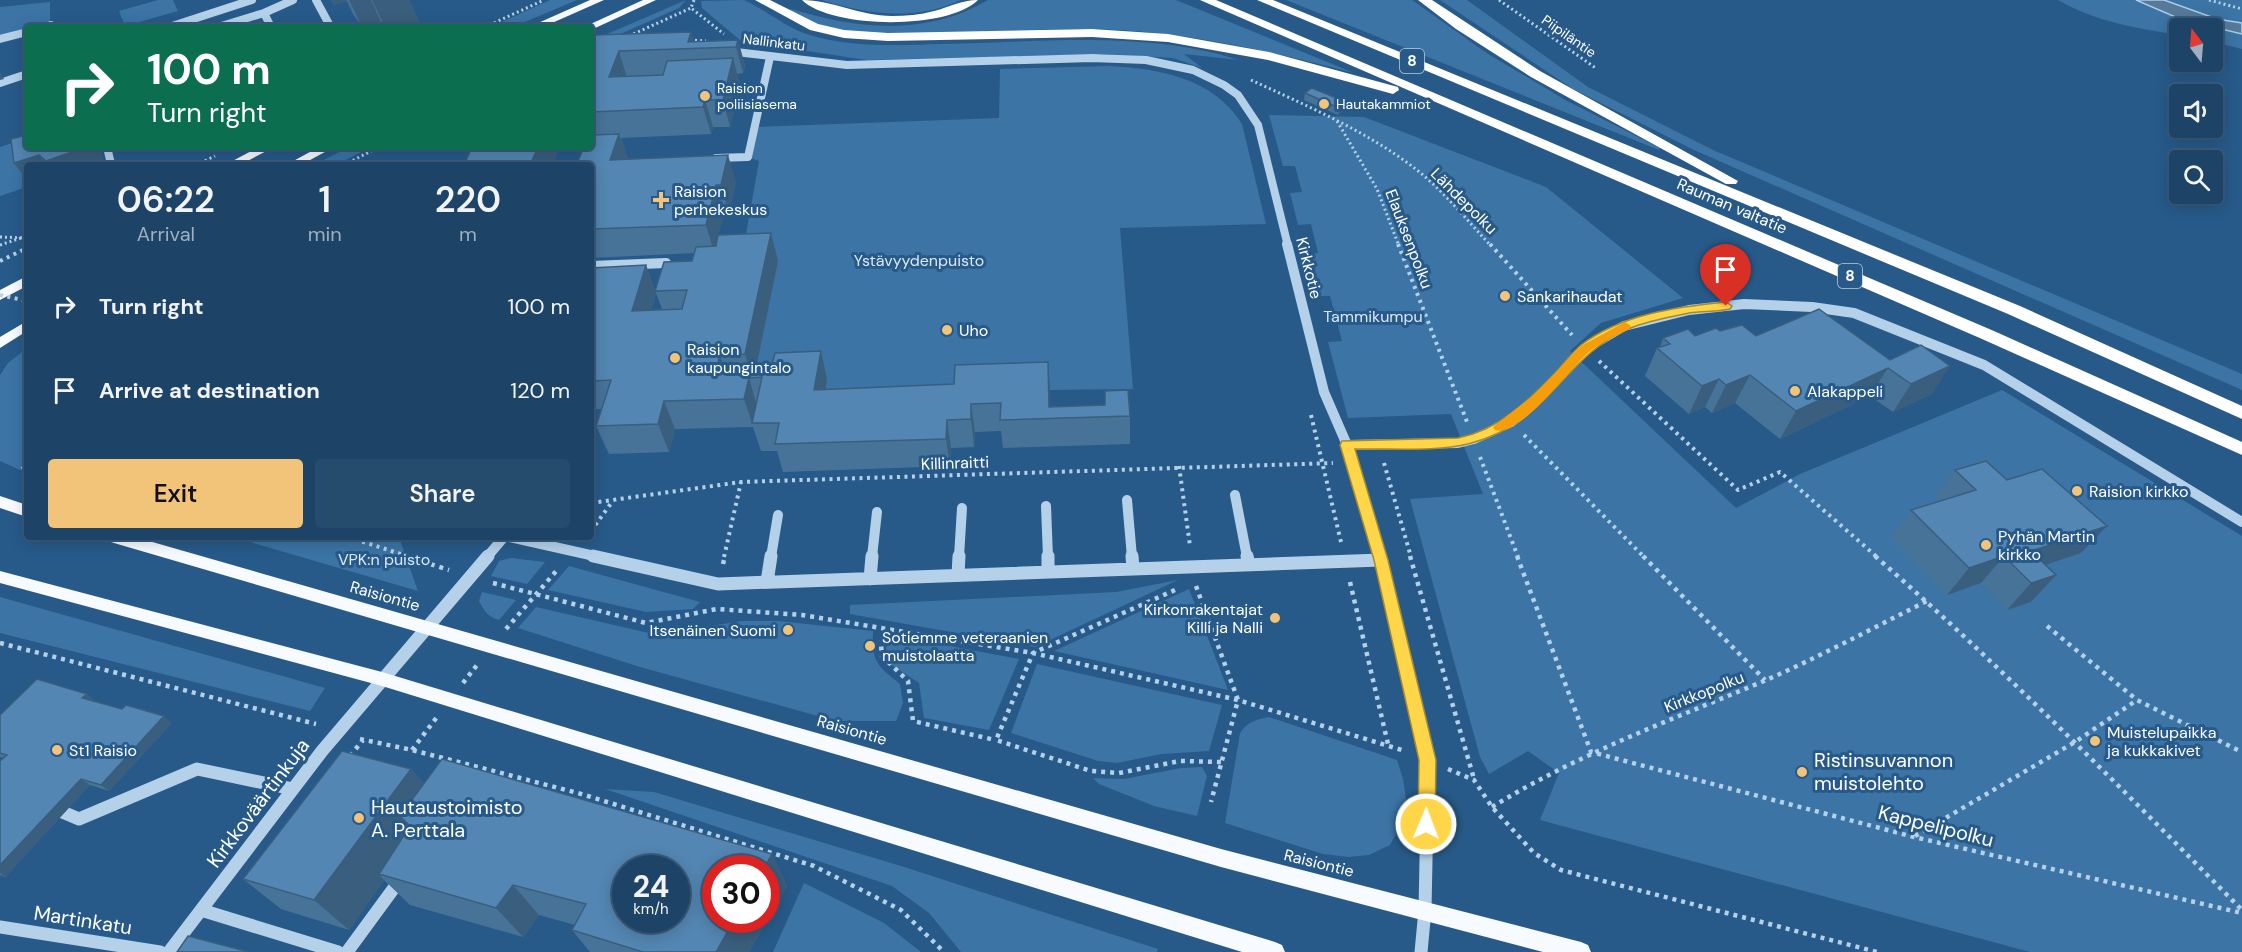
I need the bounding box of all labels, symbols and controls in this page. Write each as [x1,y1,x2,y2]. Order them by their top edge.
street label: Piipiläntie [1538,11,1600,61]
north arrow [2169,18,2223,72]
map controls [2169,18,2223,204]
street label: Nallinkatu [742,29,806,55]
text: 100 m [147,42,271,97]
icon: right [48,48,126,126]
road number: 8 [1400,49,1424,73]
place label: Raision poliisiasema [717,79,797,113]
button: sound [2169,84,2223,138]
marker: Raision poliisiasema [698,89,712,103]
text: Turn right [147,95,267,130]
place label: Hautakammiot [1336,95,1431,113]
marker: Hautakammiot [1317,97,1331,111]
button: search [2169,150,2223,204]
street label: Lähdepolku [1426,163,1502,239]
street label: Rauman valtatie [1674,173,1790,239]
text: 06:22 [117,176,215,223]
text: 1 [319,176,331,223]
text: 220 [435,176,501,223]
place label: Raision perhekeskus [674,181,767,220]
street label: Elauksenpolku [1380,186,1438,292]
marker: Raision perhekeskus [652,191,670,209]
text: Arrival [137,221,195,247]
text: min [308,221,342,247]
text: m [459,221,477,247]
street label: Kirkkotie [1291,235,1327,301]
pin [1700,244,1751,306]
park label: Ystävyydenpuisto [854,250,984,271]
icon: arrive [1709,253,1742,286]
road number: 8 [1838,264,1862,288]
place label: Sankarihaudat [1517,286,1623,307]
marker: Sankarihaudat [1498,289,1512,303]
icon: right [48,290,81,323]
text: Turn right [99,292,204,321]
text: 100 m [508,292,570,321]
park label: Tammikumpu [1323,306,1423,327]
place label: Uho [959,320,988,341]
marker: Uho [940,323,954,337]
place label: Raision kaupungintalo [687,339,791,378]
marker: Raision kaupungintalo [668,351,682,365]
icon: arrive [48,374,81,407]
text: Arrive at destination [99,376,320,405]
text: 120 m [510,376,570,405]
place label: Alakappeli [1807,381,1883,402]
marker: Alakappeli [1788,384,1802,398]
street label: Killinraitti [921,451,989,475]
button: Exit [48,459,303,528]
button: Share [315,459,570,528]
place label: Raision kirkko [2089,481,2189,502]
marker: Raision kirkko [2070,484,2084,498]
place label: Pyhän Martin kirkko [1998,526,2095,565]
marker: Pyhän Martin kirkko [1979,538,1993,552]
park label: VPK:n puisto [338,549,430,570]
street label: Raisiontie [348,576,422,616]
place label: Kirkonrakentajat Killi ja Nalli [1144,599,1263,638]
marker: Kirkonrakentajat Killi ja Nalli [1268,611,1282,625]
place label: Itsenäinen Suomi [649,620,776,641]
marker: Itsenäinen Suomi [781,623,795,637]
place label: Sotiemme veteraanien muistolaatta [882,627,1048,666]
marker: Sotiemme veteraanien muistolaatta [863,639,877,653]
street label: Kirkkopolku [1661,666,1747,718]
street label: Raisiontie [815,710,889,750]
place label: Muistelupaikka ja kukkakivet [2106,722,2216,761]
street label: Kirkkoväärtinkuja [201,733,315,873]
marker: Muistelupaikka ja kukkakivet [2088,734,2102,748]
place label: St1 Raisio [69,740,137,761]
marker: St1 Raisio [50,743,64,757]
place label: Ristinsuvannon muistolehto [1814,747,1953,796]
marker: Ristinsuvannon muistolehto [1795,765,1809,779]
position arrow [1394,792,1458,856]
place label: Hautaustoimisto A. Perttala [371,794,523,843]
street label: Kappelipolku [1876,799,1996,853]
marker: Hautaustoimisto A. Perttala [352,811,366,825]
street label: Raisiontie [1282,844,1356,882]
speed limit sign: 30 [702,855,780,933]
text: 24 [633,867,669,906]
street label: Martinkatu [32,899,134,941]
text: km/h [633,899,669,919]

